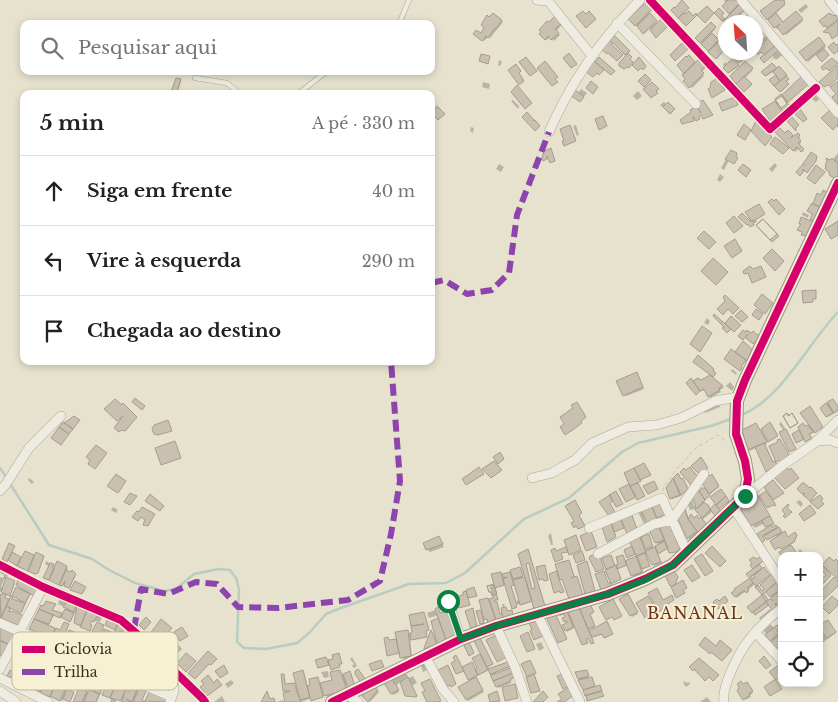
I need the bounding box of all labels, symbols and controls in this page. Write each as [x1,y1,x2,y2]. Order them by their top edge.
north arrow [718,15,763,60]
search box [20,20,435,75]
icon: search [38,34,66,62]
text: Pesquisar aqui [78,36,217,59]
text: 5 min [40,110,104,136]
text: A pé · 330 m [312,113,415,133]
icon: ahead [40,177,68,205]
text: Siga em frente [87,179,232,202]
text: 40 m [372,181,415,201]
icon: left [40,247,68,275]
text: Vire à esquerda [87,249,241,272]
text: 290 m [362,251,415,271]
icon: arrive [40,317,68,345]
text: Chegada ao destino [87,319,281,342]
route end [734,485,757,508]
map controls [778,552,823,687]
button: + [778,552,823,597]
route start [437,590,460,613]
button: − [778,597,823,642]
district label: BANANAL [647,603,743,623]
legend [12,632,178,690]
text: Ciclovia [54,640,112,658]
button: locate [778,642,823,687]
text: Trilha [54,663,98,681]

